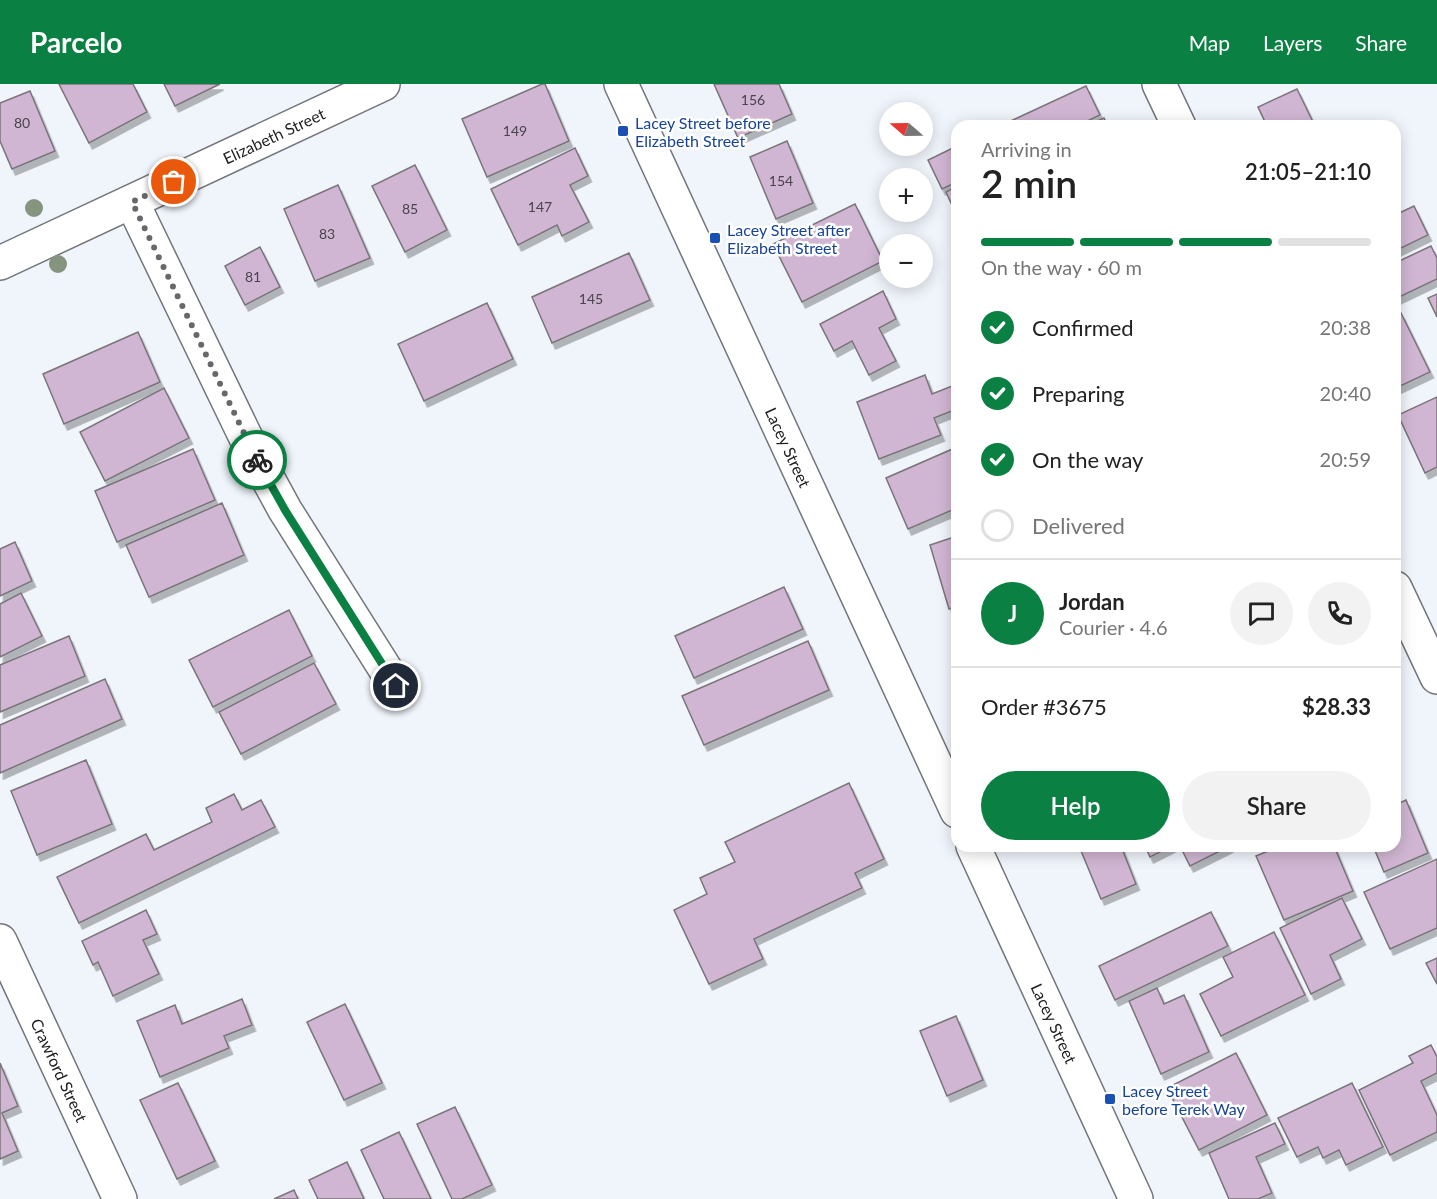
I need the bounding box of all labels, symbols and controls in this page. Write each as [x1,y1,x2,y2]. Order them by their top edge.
text: Parcelo [30,25,122,59]
text: Map [1189,30,1230,55]
text: Layers [1263,30,1322,55]
text: Share [1355,30,1407,55]
house number: 156 [741,91,765,108]
north arrow [879,102,933,156]
map controls [879,102,933,288]
street label: Elizabeth Street [220,103,328,167]
place label: Lacey Street before Elizabeth Street [635,113,771,150]
house number: 80 [14,114,30,131]
house number: 149 [503,122,527,139]
marker: Lacey Street before Elizabeth Street [616,124,630,138]
text: Arriving in [981,137,1072,161]
pin [148,156,199,207]
text: 21:05–21:10 [1245,158,1371,185]
text: 2 min [981,160,1077,206]
icon: bag [157,165,190,198]
button: + [879,168,933,222]
house number: 154 [769,172,793,189]
house number: 147 [528,198,552,215]
house number: 85 [402,200,418,217]
place label: Lacey Street after Elizabeth Street [727,220,850,257]
house number: 83 [319,225,335,242]
marker: Lacey Street after Elizabeth Street [708,231,722,245]
button: − [879,234,933,288]
text: On the way · 60 m [981,255,1142,279]
house number: 81 [245,268,261,285]
house number: 145 [579,290,603,307]
icon: check [981,311,1014,344]
text: Confirmed [1032,314,1134,341]
text: 20:38 [1320,315,1371,339]
icon: check [981,377,1014,410]
text: Preparing [1032,380,1124,407]
text: 20:40 [1320,381,1371,405]
street label: Lacey Street [762,404,816,490]
courier [227,430,287,490]
icon: check [981,443,1014,476]
icon: bike [241,444,274,477]
text: On the way [1032,446,1143,473]
text: 20:59 [1320,447,1371,471]
text: Delivered [1032,512,1125,539]
button: chat [1230,582,1293,645]
button: phone [1308,582,1371,645]
text: Jordan [1059,588,1125,615]
text: J [1008,600,1017,627]
text: Courier · 4.6 [1059,615,1168,639]
pin [370,660,421,711]
icon: home [379,669,412,702]
text: Order #3675 [981,693,1107,720]
text: $28.33 [1302,693,1371,720]
button: Help [981,771,1170,840]
button: Share [1182,771,1371,840]
street label: Lacey Street [1028,980,1082,1066]
street label: Crawford Street [28,1015,92,1125]
place label: Lacey Street before Terek Way [1122,1081,1246,1118]
marker: Lacey Street before Terek Way [1103,1092,1117,1106]

